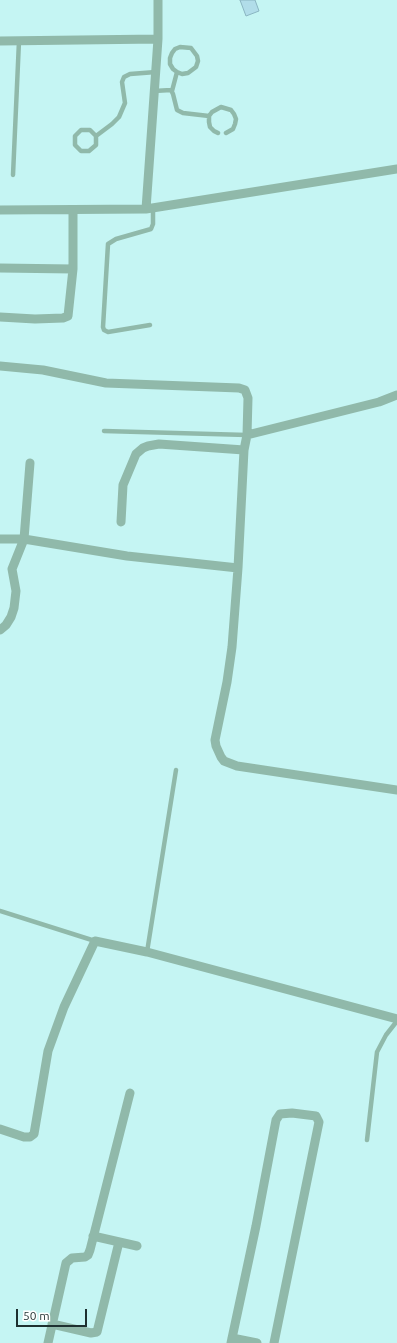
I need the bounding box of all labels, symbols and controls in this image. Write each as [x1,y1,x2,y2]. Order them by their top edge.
scale bar [18,1301,89,1327]
text: 50 m [23,1309,50,1322]

